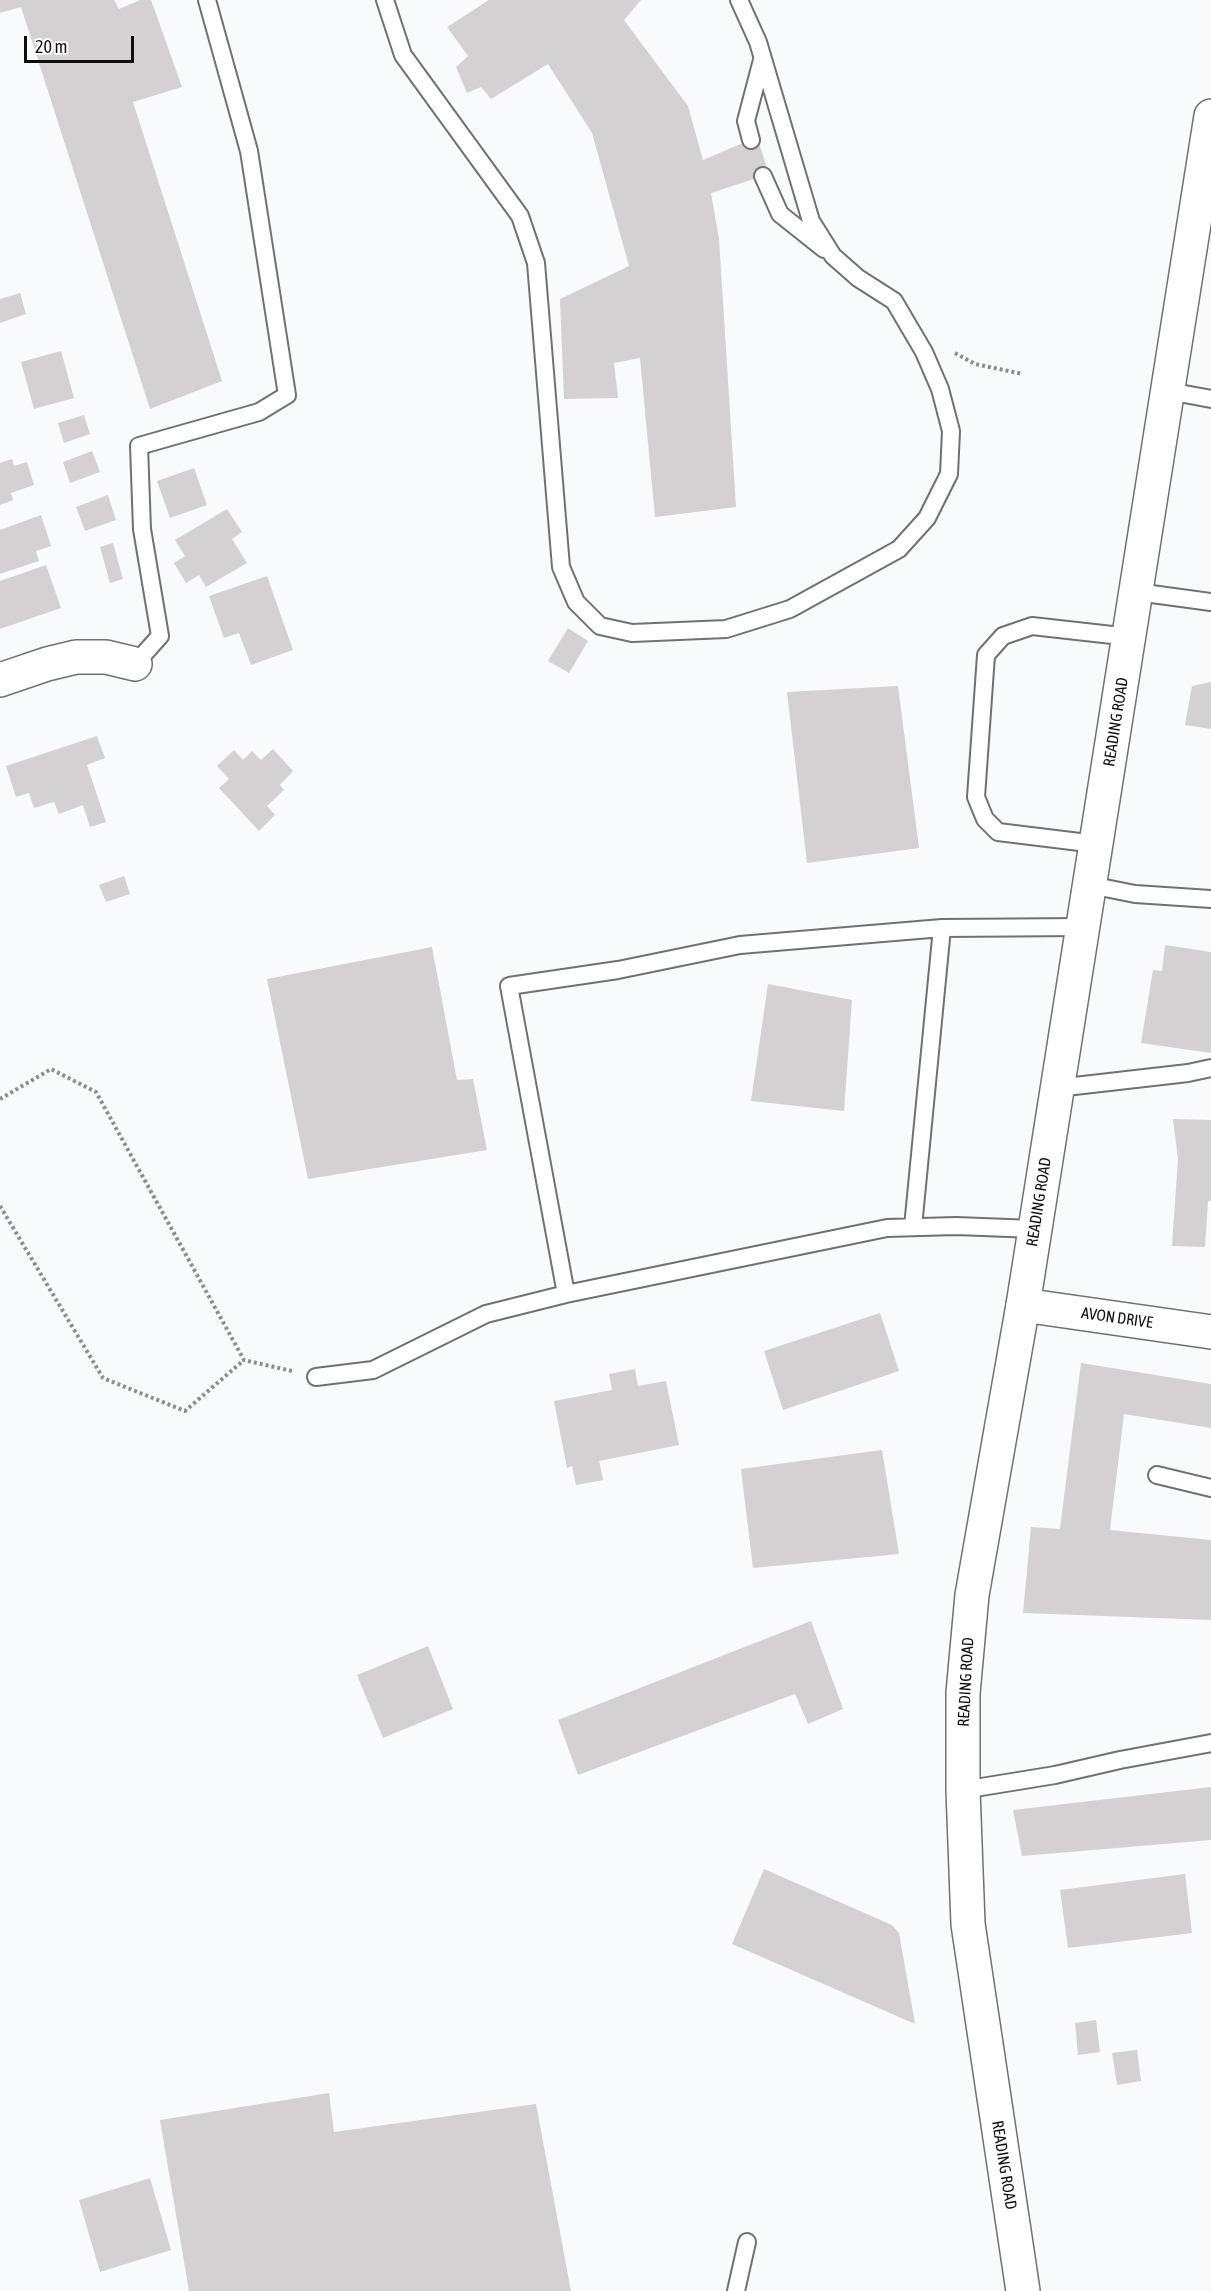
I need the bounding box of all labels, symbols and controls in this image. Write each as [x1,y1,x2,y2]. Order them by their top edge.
scale bar [27,24,136,62]
text: 20 m [35,36,67,57]
street label: READING ROAD [1099,676,1133,768]
street label: READING ROAD [1022,1156,1056,1248]
street label: AVON DRIVE [1080,1303,1154,1333]
street label: READING ROAD [954,1637,978,1727]
street label: READING ROAD [987,2119,1021,2211]

